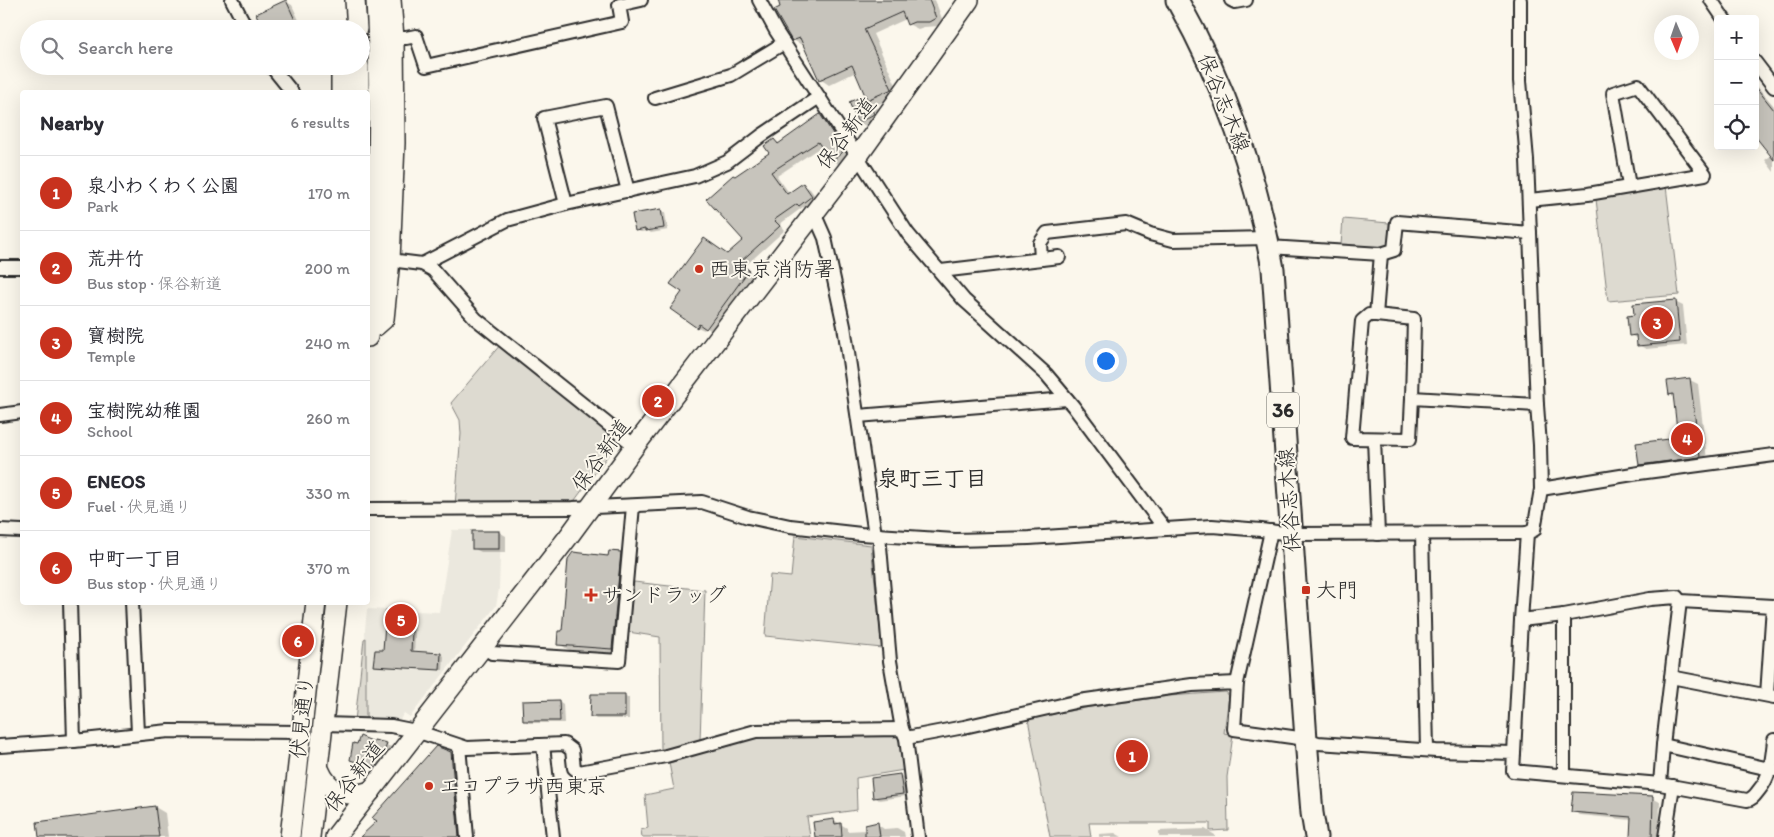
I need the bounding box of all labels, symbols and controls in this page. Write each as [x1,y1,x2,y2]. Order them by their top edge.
north arrow [1654,15,1699,60]
map controls [1714,15,1759,150]
button: + [1714,15,1759,60]
search box [20,20,370,75]
icon: search [38,34,66,62]
text: Search here [78,36,173,59]
street label: 保谷志木線 [1193,49,1256,156]
button: − [1714,60,1759,105]
street label: 保谷新道 [810,92,881,174]
button: locate [1714,105,1759,150]
text: Nearby [40,110,104,135]
text: 6 results [290,113,350,132]
text: 泉小わくわく公園 [87,174,239,197]
text: 1 [52,184,60,203]
text: 170 m [308,184,350,203]
text: Park [87,197,118,216]
text: 荒井竹 [87,247,144,270]
place label: 西東京消防署 [709,256,835,281]
text: 2 [52,259,60,278]
text: 200 m [305,259,350,278]
marker: 西東京消防署 [693,263,705,275]
text: Bus stop · 保谷新道 [87,274,222,293]
pin: 3 [1641,304,1673,342]
text: 寶樹院 [87,324,144,347]
text: 3 [52,334,60,353]
text: 240 m [305,334,350,353]
text: Temple [87,347,136,366]
your location [1093,348,1119,374]
pin: 2 [642,382,674,420]
road number: 36 [1267,392,1299,428]
text: 宝樹院幼稚園 [87,399,201,422]
text: 4 [51,409,61,428]
text: 260 m [306,409,350,428]
street label: 保谷新道 [566,413,635,496]
pin: 4 [1671,420,1703,458]
text: School [87,422,133,441]
street label: 保谷志木線 [1272,447,1305,553]
district label: 泉町三丁目 [877,465,987,492]
text: ENEOS [87,470,145,493]
text: 5 [52,484,60,503]
text: 330 m [306,484,350,503]
text: Fuel · 伏見通り [87,497,191,516]
text: 中町一丁目 [87,547,182,570]
text: 6 [52,559,60,578]
text: 370 m [306,559,350,578]
text: Bus stop · 伏見通り [87,574,222,593]
place label: 大門 [1316,577,1358,602]
place label: サンドラッグ [601,582,727,607]
marker: 大門 [1300,584,1312,596]
marker: サンドラッグ [585,589,597,601]
pin: 5 [385,601,417,639]
pin: 6 [282,622,314,660]
street label: 伏見通り [285,674,318,760]
street label: 保谷新道 [318,735,389,816]
pin: 1 [1116,737,1148,775]
place label: エコプラザ西東京 [439,773,607,798]
marker: エコプラザ西東京 [423,780,435,792]

